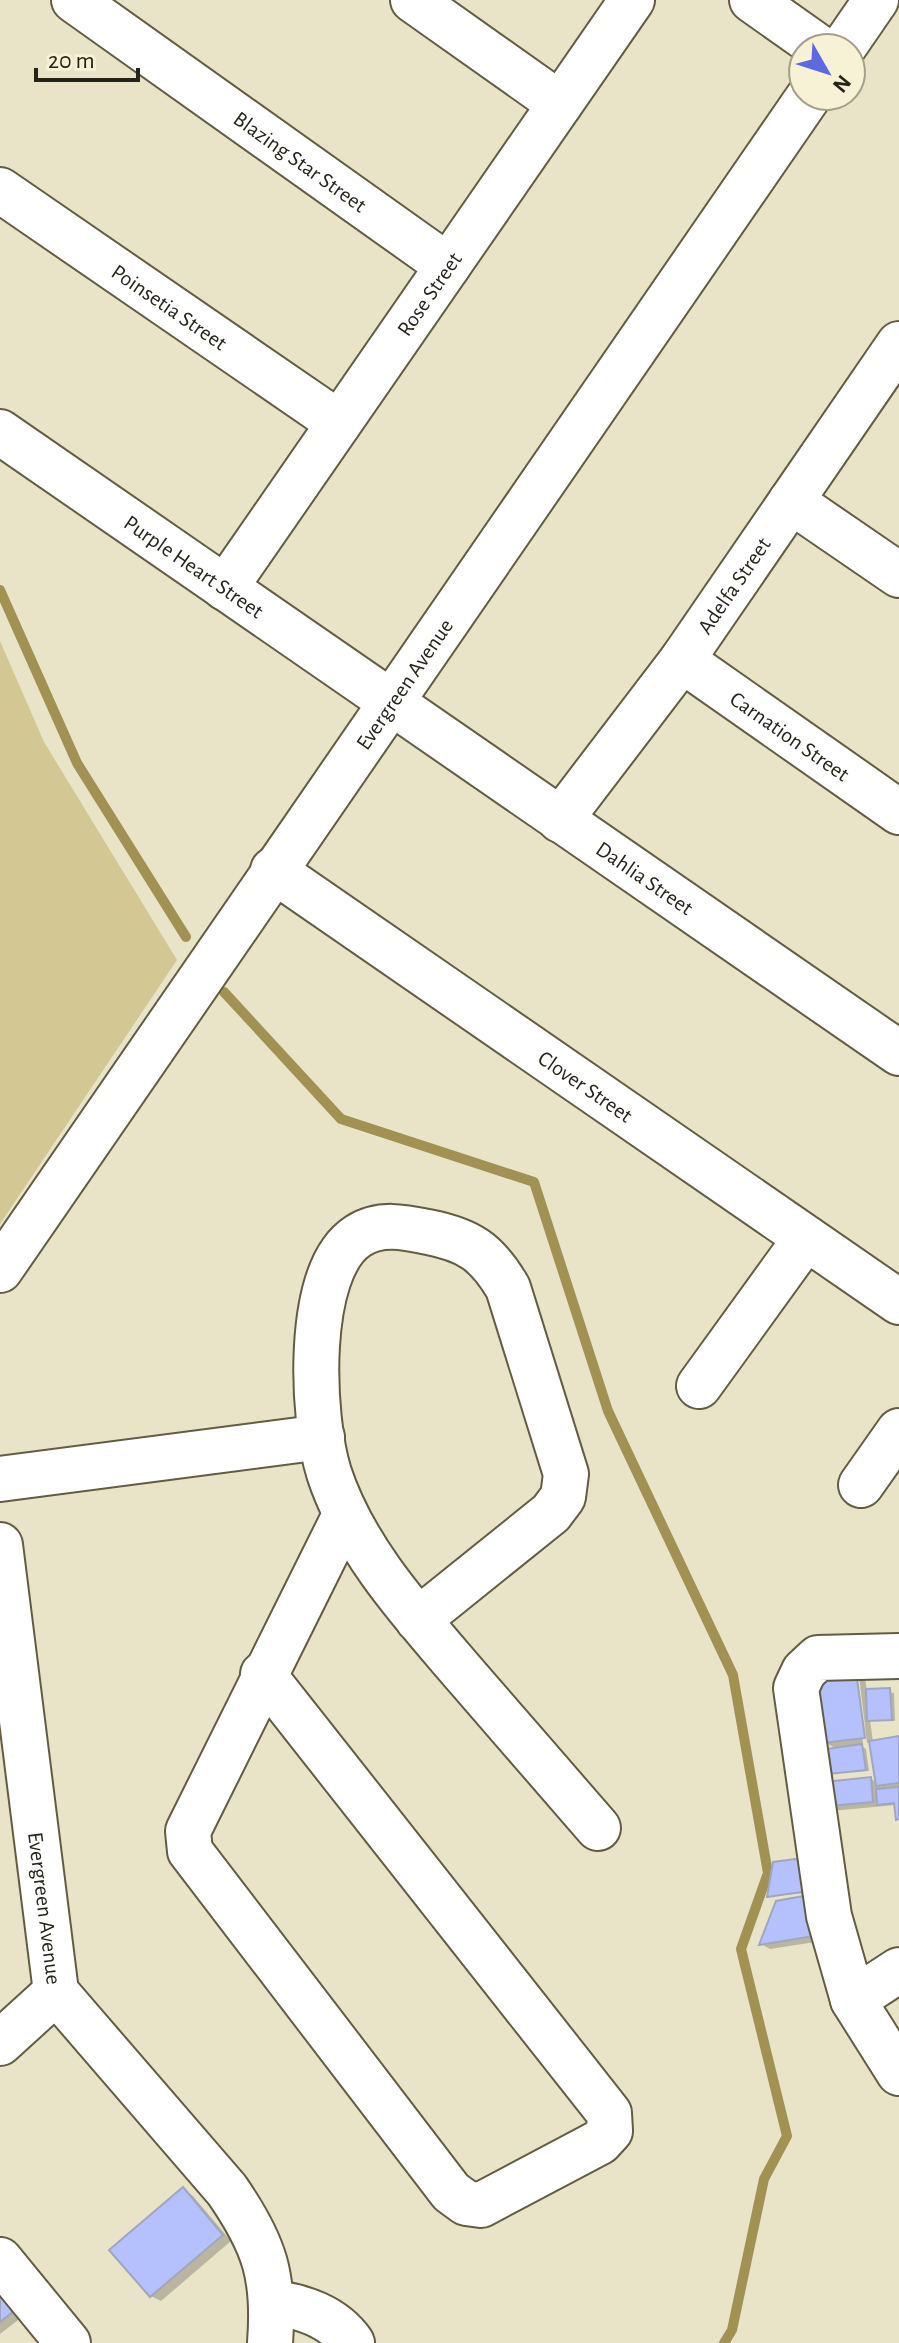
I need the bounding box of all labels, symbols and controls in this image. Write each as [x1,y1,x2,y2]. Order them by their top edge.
scale bar [36,32,138,82]
north arrow [787,32,867,112]
text: 20 m [48,49,95,73]
text: N [828,71,855,97]
street label: Blazing Star Street [229,107,371,217]
street label: Rose Street [393,248,466,340]
street label: Poinsetia Street [108,260,231,355]
street label: Purple Heart Street [120,511,267,623]
street label: Adelfa Street [694,534,775,638]
street label: Evergreen Avenue [352,615,457,754]
street label: Carnation Street [726,687,853,786]
street label: Dahlia Street [592,837,697,919]
street label: Clover Street [534,1047,636,1127]
street label: Evergreen Avenue [24,1831,65,1986]

